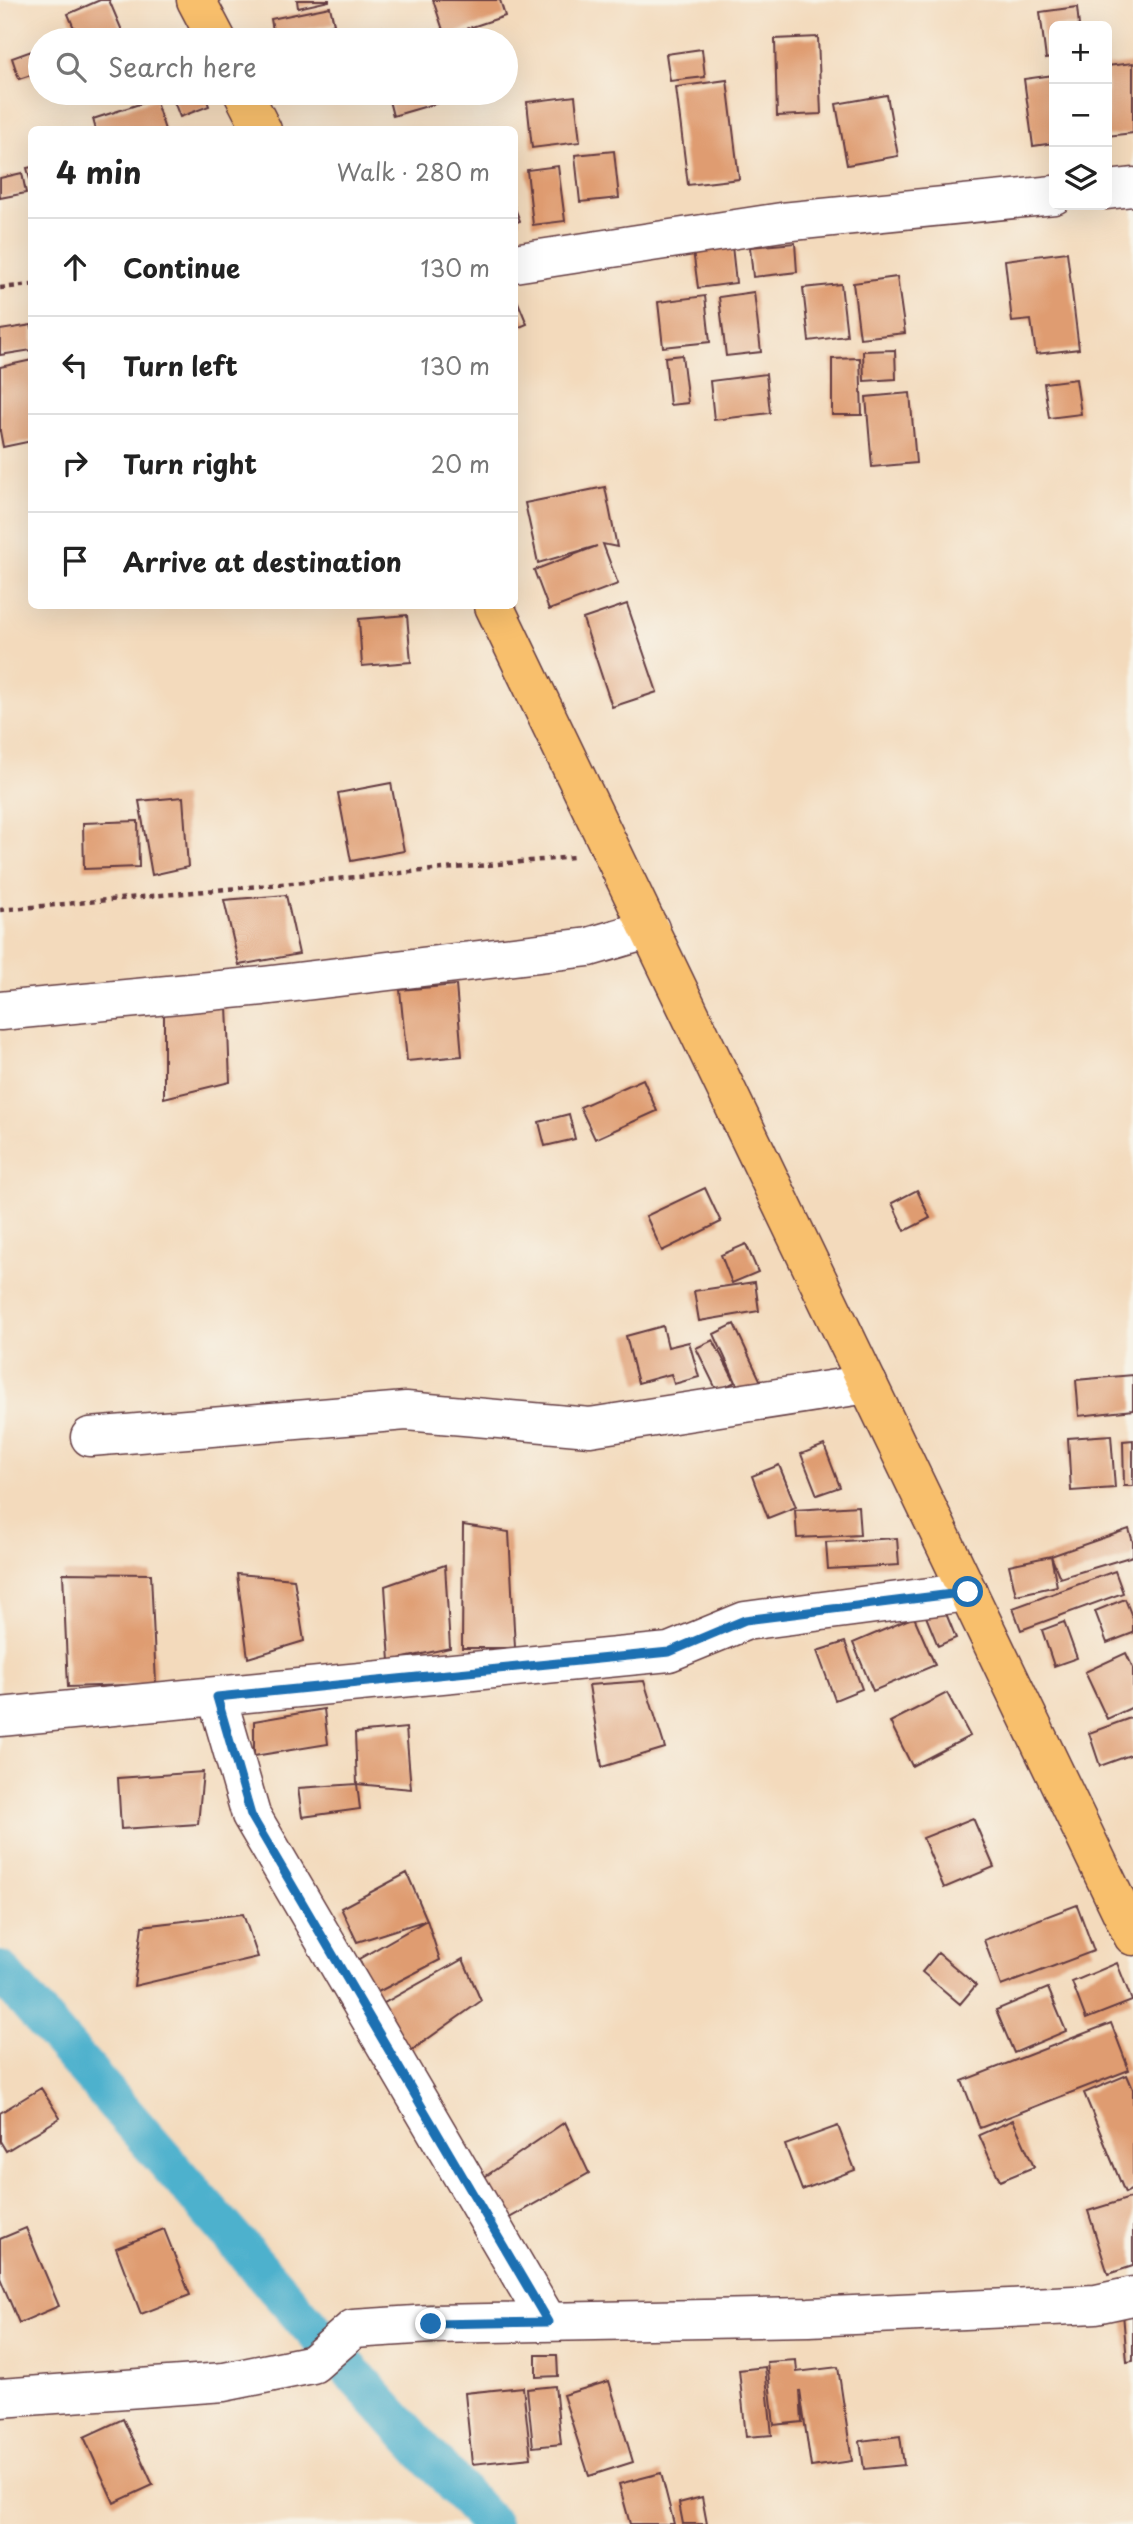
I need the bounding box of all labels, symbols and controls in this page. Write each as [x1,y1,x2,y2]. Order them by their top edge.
map controls [1049,21,1112,210]
button: + [1049,21,1112,84]
search box [28,28,518,105]
text: Search here [108,47,257,86]
icon: search [52,48,90,86]
button: − [1049,84,1112,147]
button: layers [1049,147,1112,210]
text: 4 min [56,149,142,194]
text: Walk · 280 m [337,154,490,189]
icon: ahead [56,248,94,286]
text: Continue [123,248,240,287]
text: 130 m [420,250,490,285]
icon: left [56,346,94,384]
text: Turn left [123,346,238,385]
text: 130 m [420,348,490,383]
icon: right [56,444,94,482]
text: Turn right [123,444,257,483]
text: 20 m [431,446,490,481]
icon: arrive [56,542,94,580]
text: Arrive at destination [123,542,402,581]
route start [952,1576,983,1607]
route end [415,2308,446,2339]

